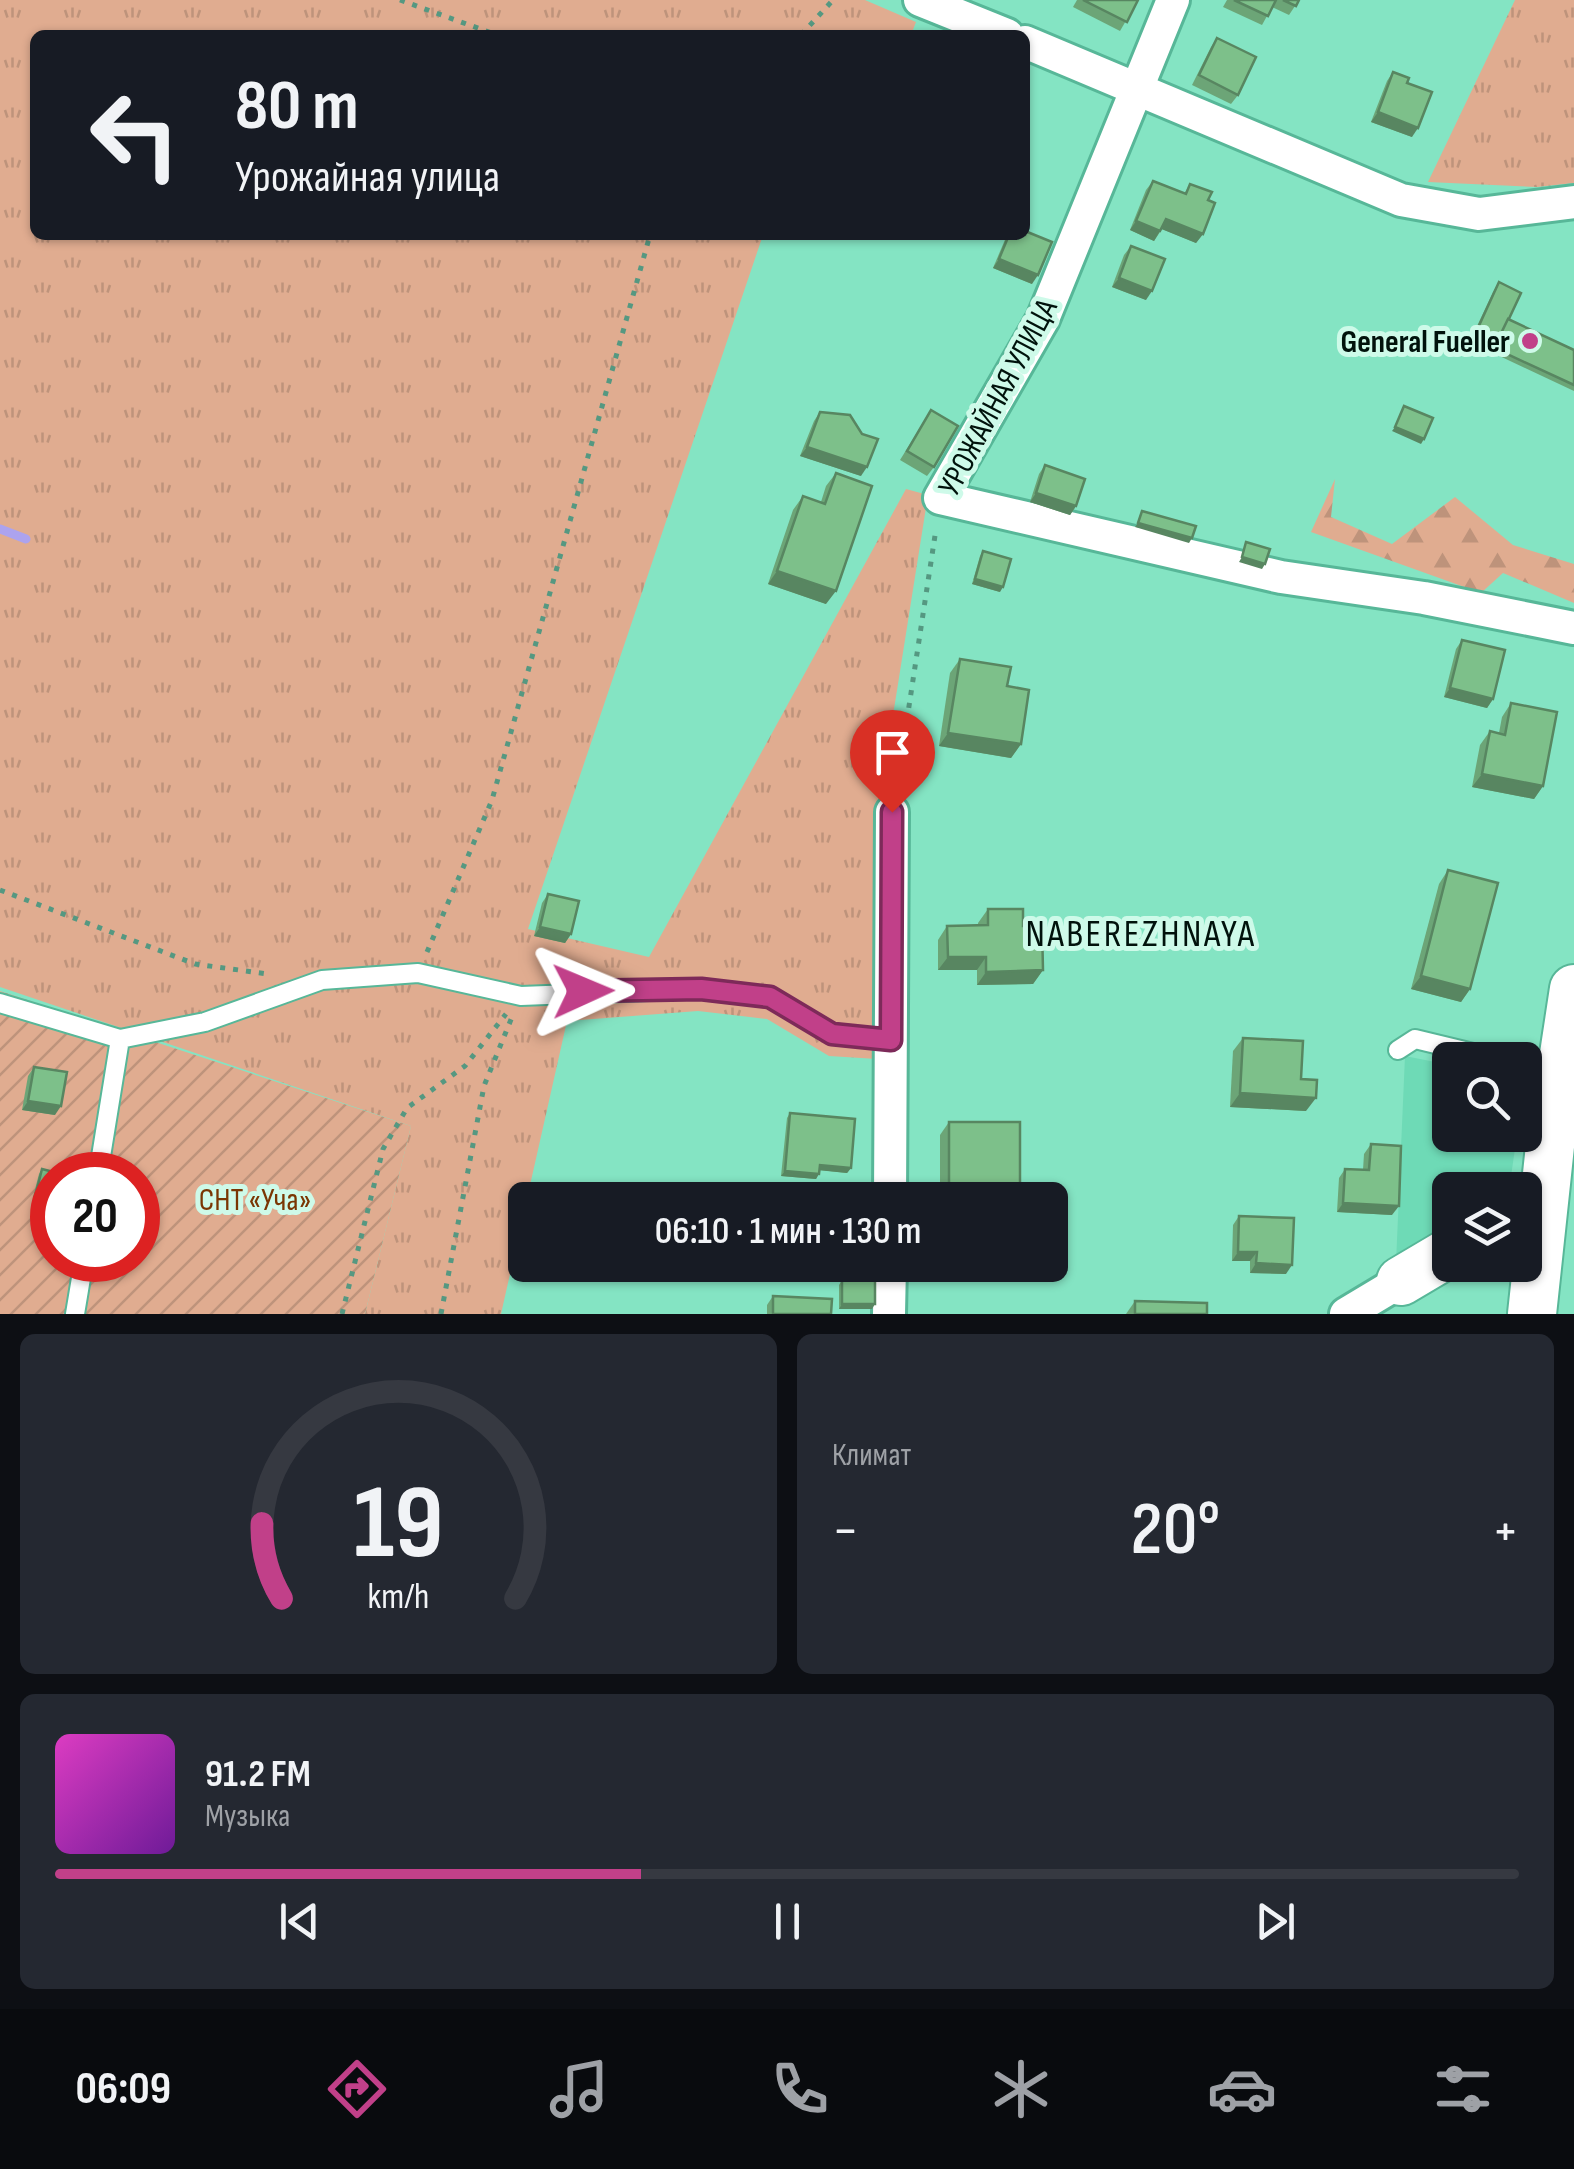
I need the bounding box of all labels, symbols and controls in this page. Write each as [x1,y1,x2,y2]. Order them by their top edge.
text: 80 m [235,65,359,149]
icon: left [70,70,200,200]
text: Урожайная улица [235,150,500,205]
street label: УРОЖАЙНАЯ УЛИЦА [930,292,1067,503]
place label: General Fueller [1340,323,1510,362]
marker: General Fueller [1519,330,1541,352]
pin [850,710,935,813]
icon: arrive [865,725,920,780]
district label: NABEREZHNAYA [1026,912,1256,957]
position arrow [531,939,635,1043]
map controls [1432,1042,1542,1282]
button: search [1432,1042,1542,1152]
speed limit sign: 20 [30,1152,160,1282]
button: layers [1432,1172,1542,1282]
park label: СНТ «Уча» [199,1181,311,1220]
text: 06:10 · 1 мин · 130 m [655,1209,921,1254]
text: Климат [832,1436,911,1475]
text: 19 [353,1462,444,1587]
text: 20° [1131,1485,1220,1576]
text: − [832,1498,859,1565]
text: + [1492,1498,1519,1565]
text: km/h [368,1576,429,1619]
text: 91.2 FM [205,1752,311,1797]
text: Музыка [205,1797,290,1836]
icon: previous [272,1894,327,1949]
icon: pause [760,1894,815,1949]
icon: next [1248,1894,1303,1949]
icon: directions [322,2054,392,2124]
icon: music [544,2054,614,2124]
icon: phone [765,2054,835,2124]
icon: climate [986,2054,1056,2124]
icon: car [1207,2054,1277,2124]
icon: filters [1428,2054,1498,2124]
text: 06:09 [76,2062,171,2117]

